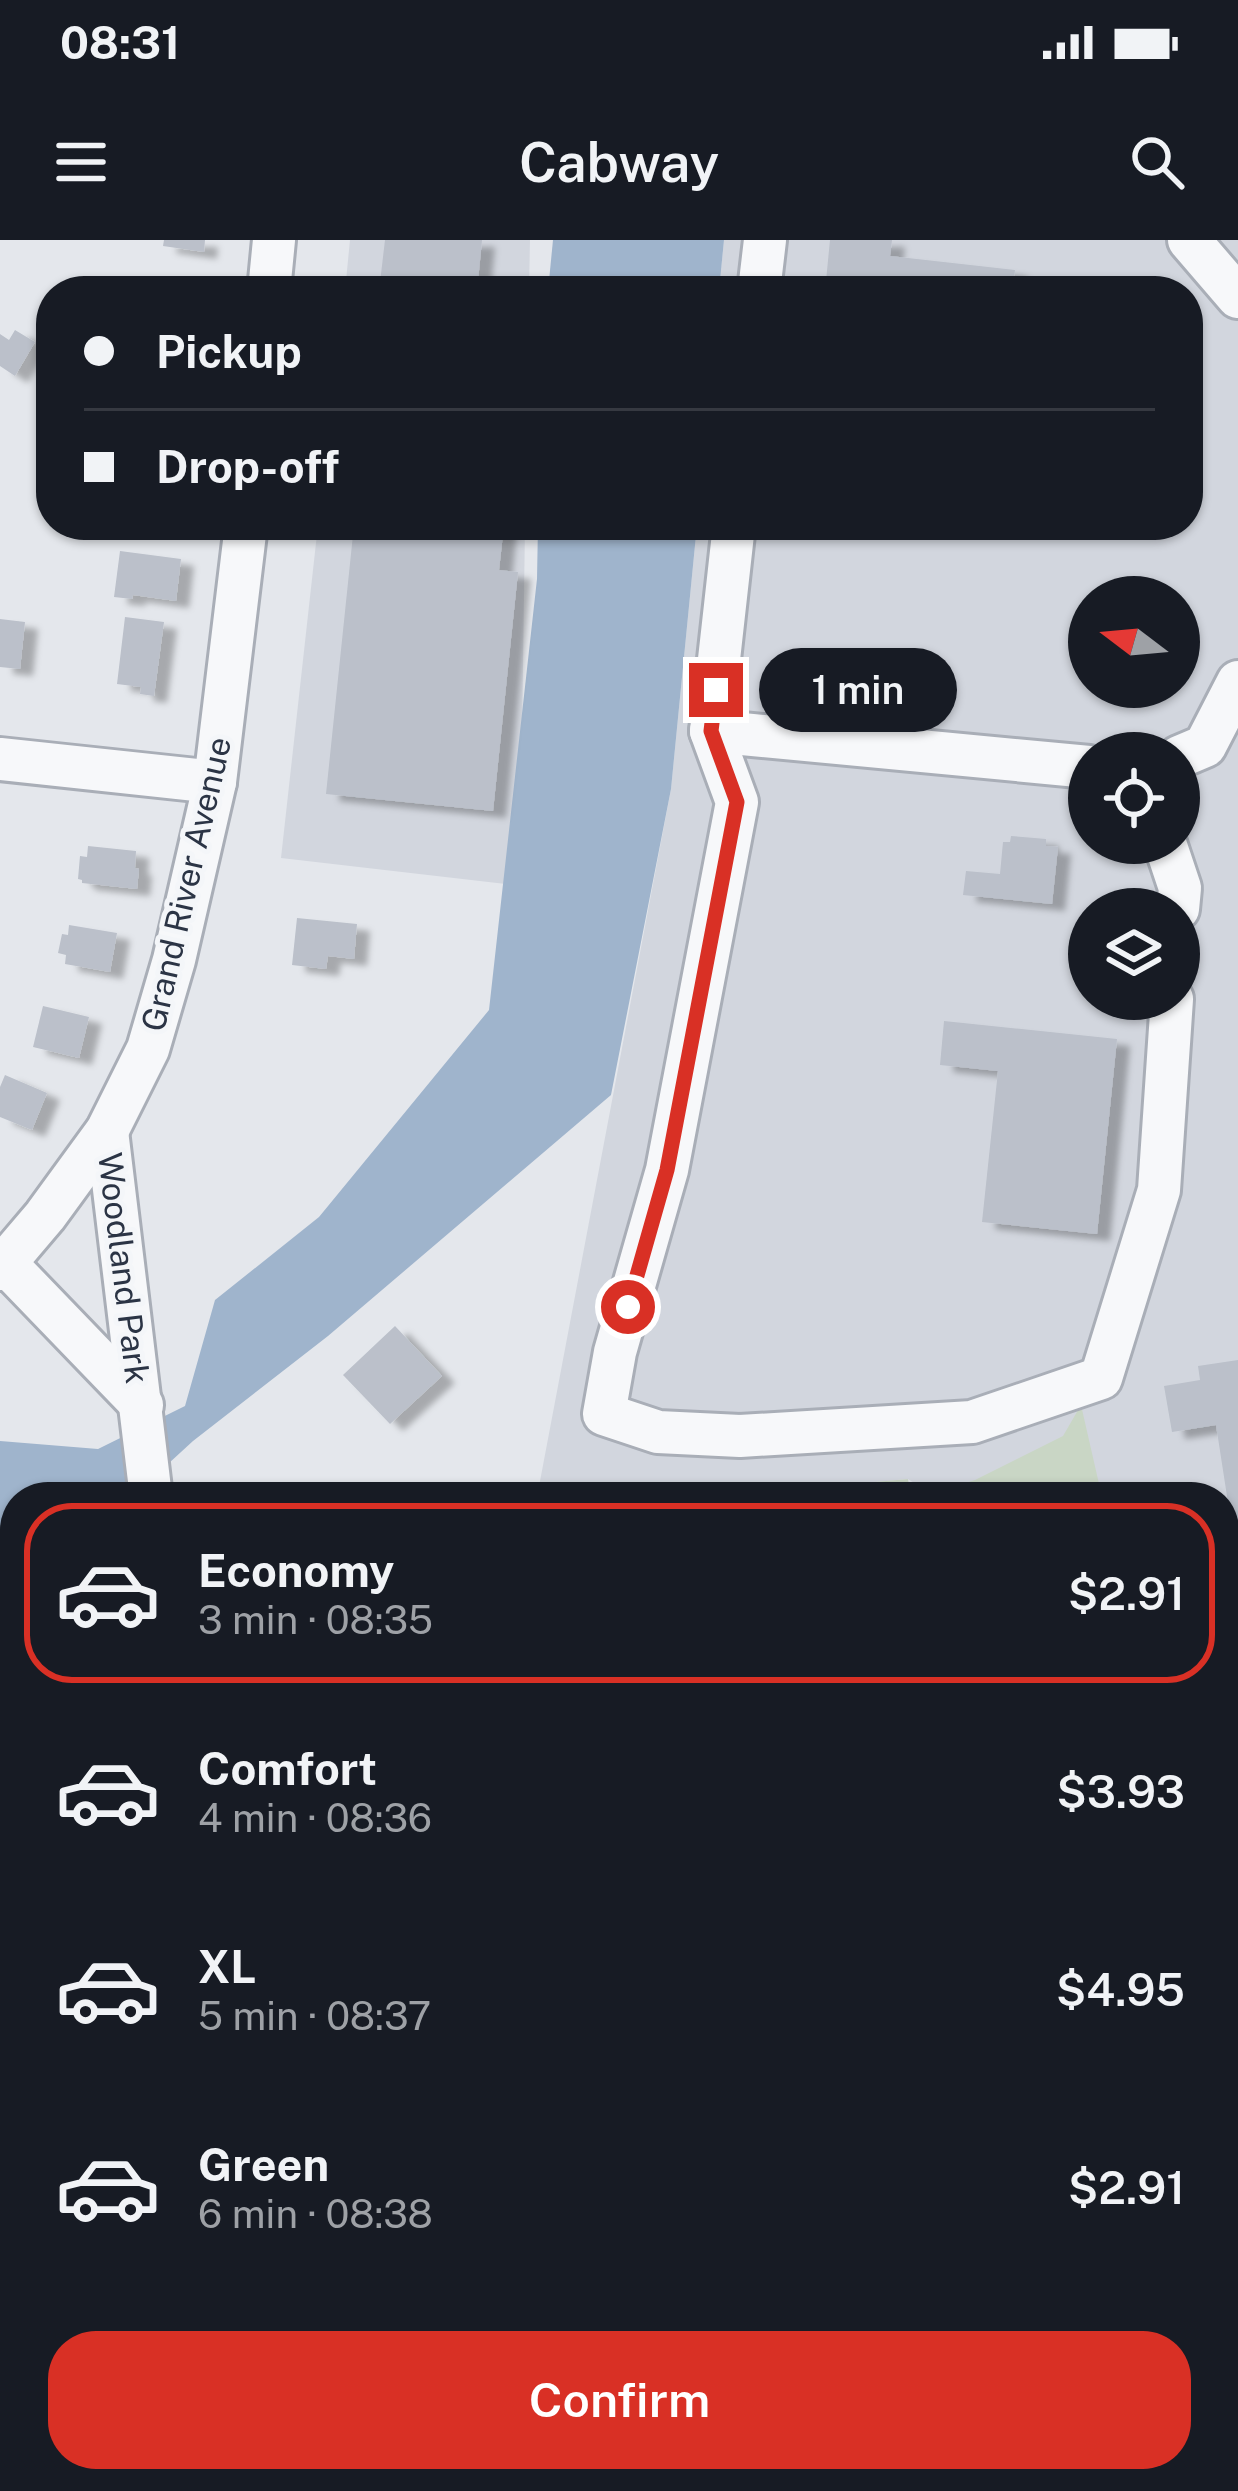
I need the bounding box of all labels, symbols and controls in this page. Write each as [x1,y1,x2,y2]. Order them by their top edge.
text: 08:31 [60,16,180,69]
icon: menu [48,129,114,195]
icon: search [1124,129,1190,195]
text: Cabway [519,131,719,194]
text: Pickup [156,325,302,378]
text: Drop-off [156,440,339,493]
north arrow [1068,576,1200,708]
map controls [1068,576,1200,1020]
callout: 1 min [758,648,956,732]
route end [689,663,743,717]
text: 1 min [812,667,904,713]
button: locate [1068,732,1200,864]
street label: Grand River Avenue [134,733,238,1035]
button: layers [1068,888,1200,1020]
street label: Woodland Park [91,1150,157,1386]
route start [601,1280,655,1334]
icon: car [54,1539,162,1647]
text: Economy [198,1544,394,1597]
text: $2.91 [1068,1567,1185,1620]
text: 3 min · 08:35 [198,1597,433,1643]
icon: car [54,1737,162,1845]
text: Comfort [198,1742,377,1795]
text: $3.93 [1056,1765,1185,1818]
text: 4 min · 08:36 [198,1795,432,1841]
icon: car [54,1935,162,2043]
text: XL [198,1940,256,1993]
text: $4.95 [1056,1963,1185,2016]
text: 5 min · 08:37 [198,1993,431,2039]
icon: car [54,2133,162,2241]
text: Green [198,2138,329,2191]
text: $2.91 [1068,2161,1185,2214]
text: 6 min · 08:38 [198,2191,433,2237]
button: Confirm [48,2331,1191,2469]

